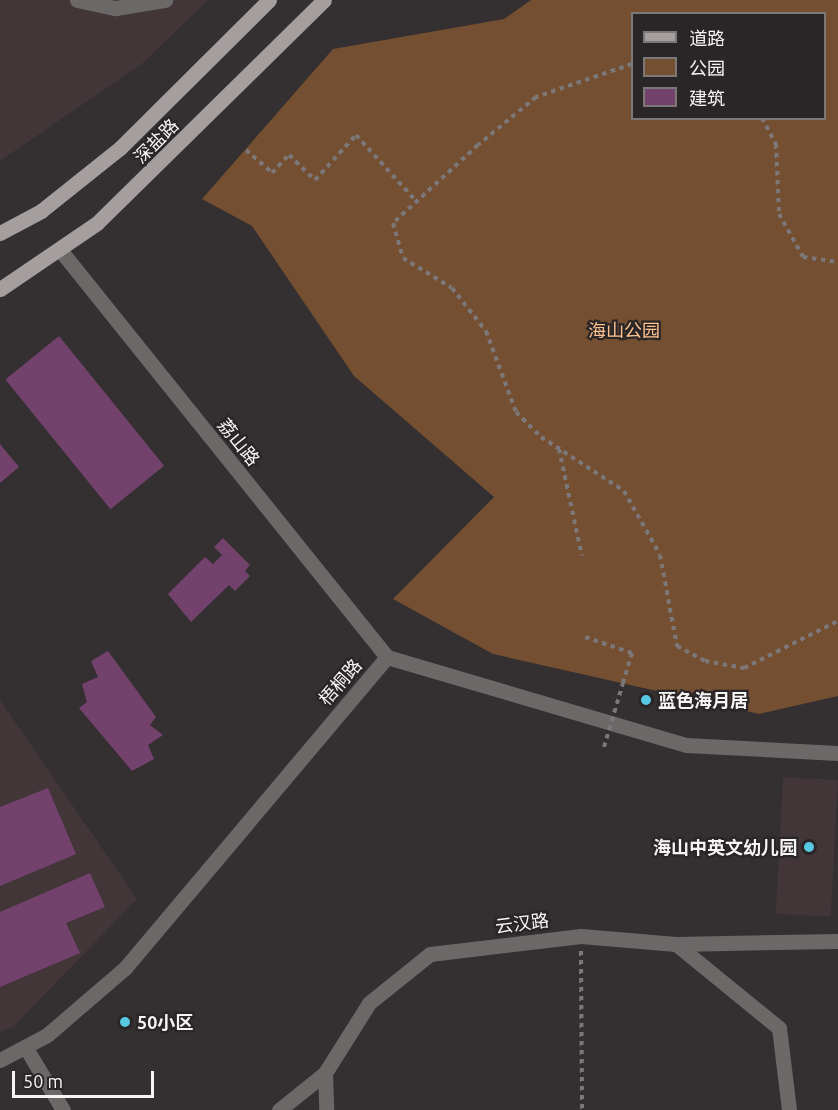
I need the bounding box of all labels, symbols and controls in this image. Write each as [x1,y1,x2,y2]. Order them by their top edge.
legend [631,12,826,120]
text: 道路 [689,28,725,48]
text: 公园 [689,58,725,78]
text: 建筑 [689,88,725,108]
street label: 深盐路 [129,114,183,168]
park label: 海山公园 [588,319,660,341]
street label: 荔山路 [214,414,264,470]
street label: 梧桐路 [314,655,366,709]
place label: 蓝色海月居 [658,689,748,711]
marker: 蓝色海月居 [639,693,653,707]
place label: 海山中英文幼儿园 [653,836,797,858]
marker: 海山中英文幼儿园 [802,840,816,854]
street label: 云汉路 [494,909,550,937]
place label: 50小区 [137,1011,193,1033]
marker: 50小区 [118,1015,132,1029]
scale bar [15,1059,158,1097]
text: 50 m [23,1071,63,1091]

